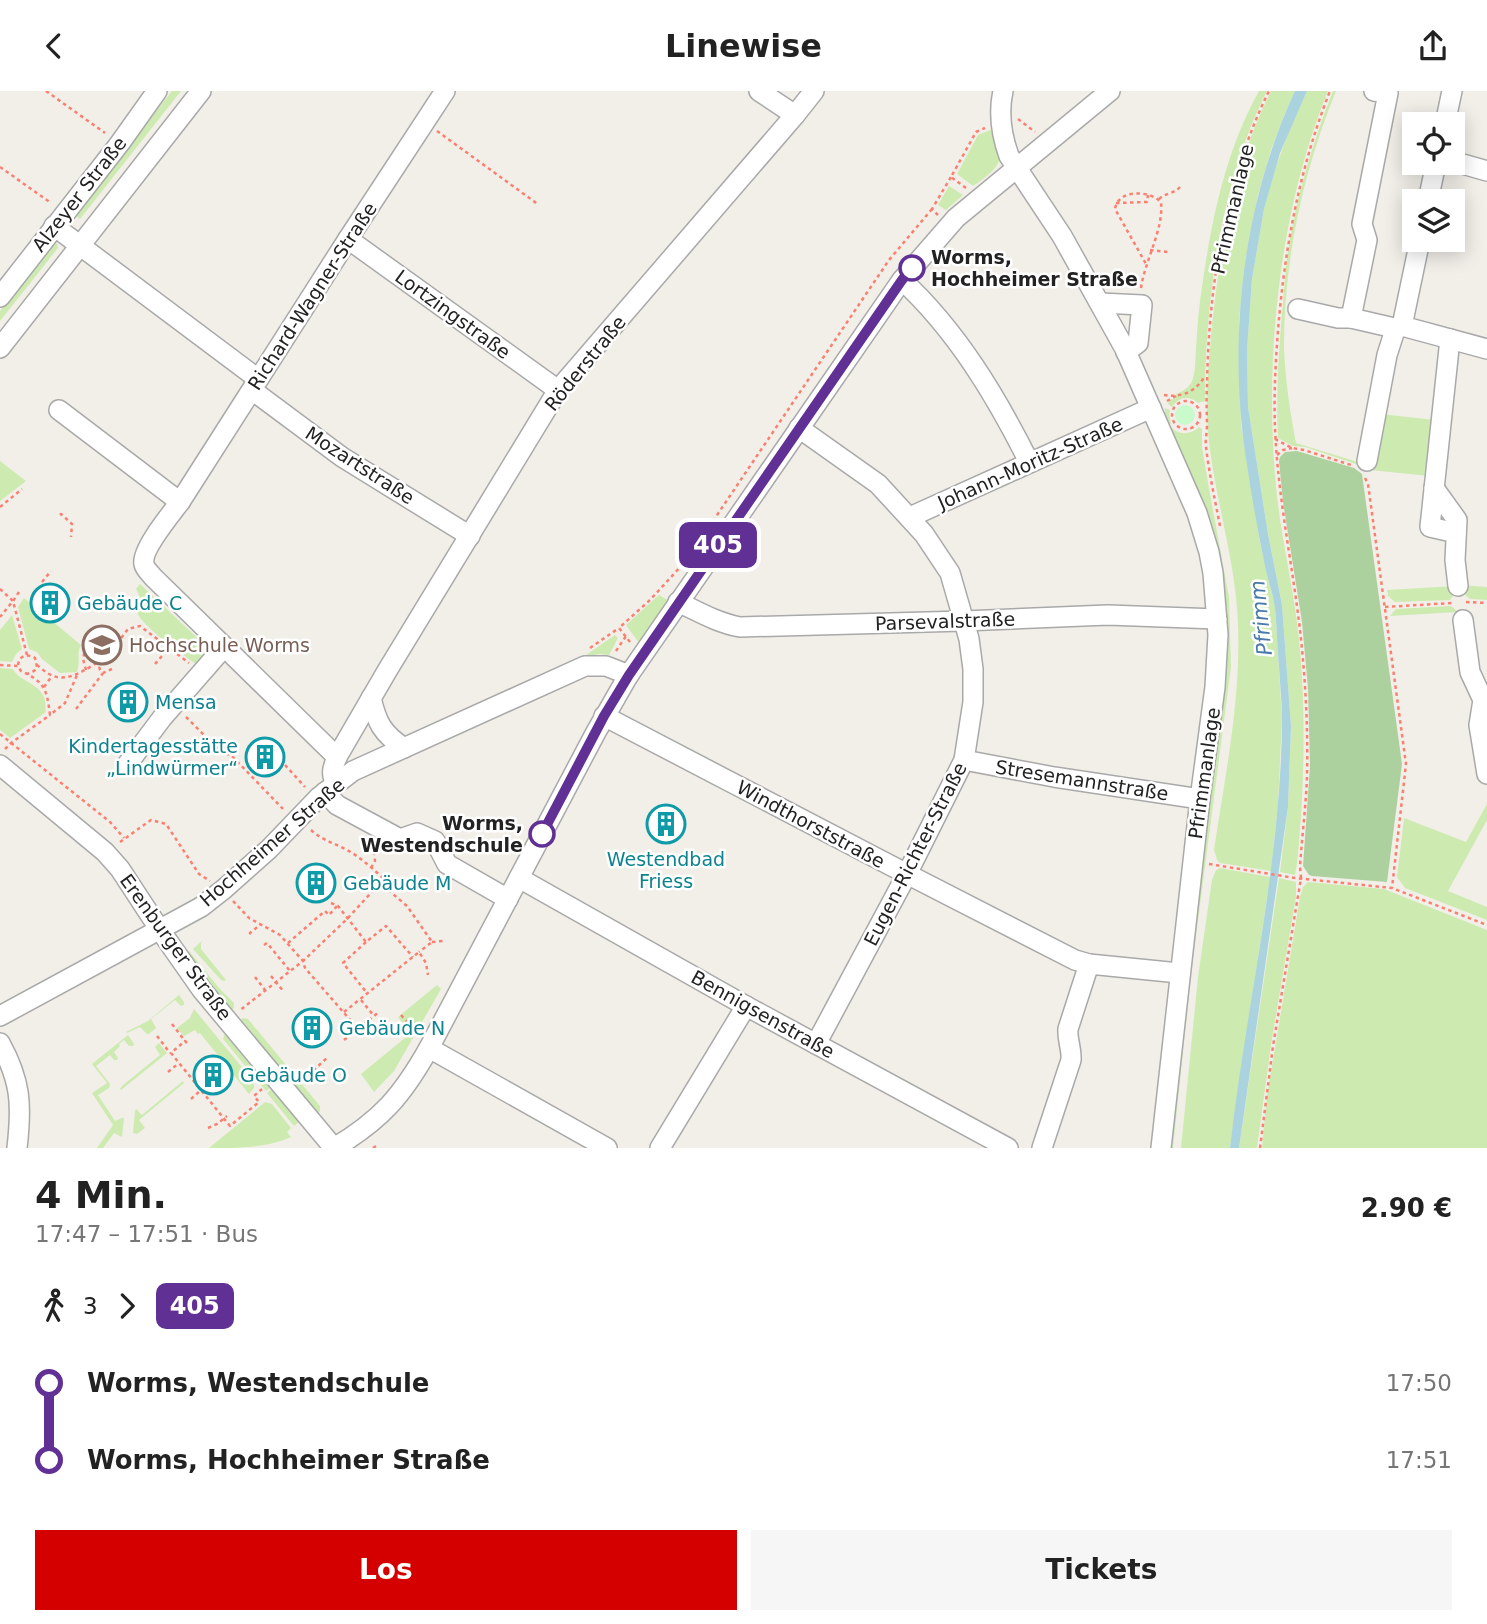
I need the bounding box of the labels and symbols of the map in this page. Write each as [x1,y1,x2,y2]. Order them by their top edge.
street label: Alzeyer Straße [27,132,131,256]
street label: Pfrimmanlage [1206,142,1258,276]
street label: Richard-Wagner-Straße [243,198,381,394]
place label: Worms, Hochheimer Straße [931,246,1138,290]
marker: Worms, Hochheimer Straße [899,255,925,281]
street label: Lortzingstraße [391,265,515,363]
street label: Röderstraße [540,311,630,415]
street label: Johann-Moritz-Straße [933,412,1126,514]
street label: Mozartstraße [301,422,419,508]
line badge: 405 [678,522,758,568]
water label: Pfrimm [1245,579,1277,657]
building icon: Gebäude C [29,582,71,624]
place label: Gebäude C [77,592,182,614]
street label: Parsevalstraße [875,608,1015,634]
school or university icon: Hochschule Worms [81,624,123,666]
place label: Hochschule Worms [129,634,310,656]
building icon: Mensa [107,681,149,723]
place label: Mensa [155,691,217,713]
street label: Pfrimmanlage [1184,706,1224,840]
place label: Kindertagesstätte „Lindwürmer“ [68,735,238,779]
building icon: Kindertagesstätte „Lindwürmer“ [244,736,286,778]
street label: Stresemannstraße [994,755,1170,805]
street label: Eugen-Richter-Straße [859,759,971,949]
street label: Hochheimer Straße [195,773,349,911]
street label: Windthorststraße [733,776,889,872]
building icon: Westendbad Friess [645,803,687,845]
place label: Worms, Westendschule [360,812,523,856]
marker: Worms, Westendschule [529,821,555,847]
place label: Westendbad Friess [607,848,725,892]
building icon: Gebäude M [295,862,337,904]
street label: Erenburger Straße [116,870,236,1024]
place label: Gebäude M [343,872,451,894]
street label: Bennigsenstraße [688,966,838,1062]
building icon: Gebäude N [291,1007,333,1049]
place label: Gebäude N [339,1017,445,1039]
building icon: Gebäude O [192,1054,234,1096]
place label: Gebäude O [240,1064,347,1086]

